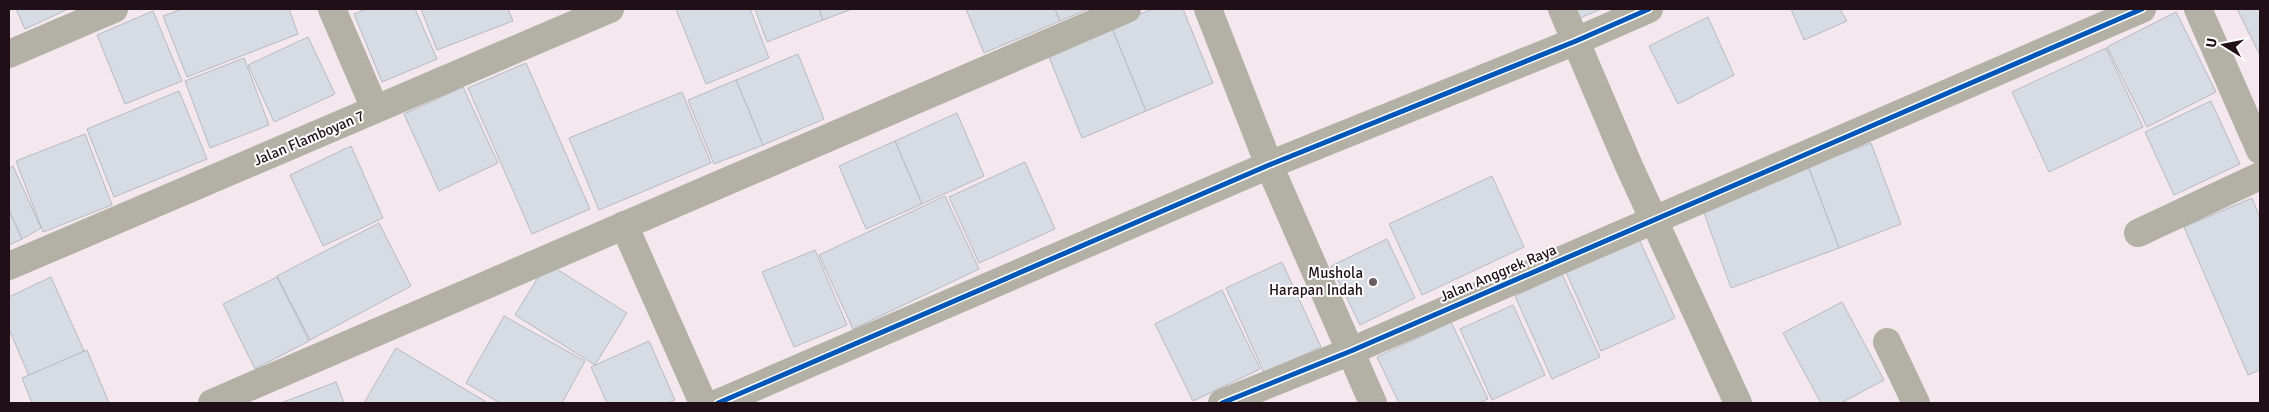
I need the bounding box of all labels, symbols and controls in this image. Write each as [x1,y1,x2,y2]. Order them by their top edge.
north arrow [2199,20,2249,70]
text: U [2202,37,2221,49]
street label: Jalan Flamboyan 7 [251,107,367,169]
street label: Jalan Anggrek Raya [1437,240,1559,306]
place label: Mushola Harapan Indah [1269,264,1363,299]
marker: Mushola Harapan Indah [1367,276,1379,288]

